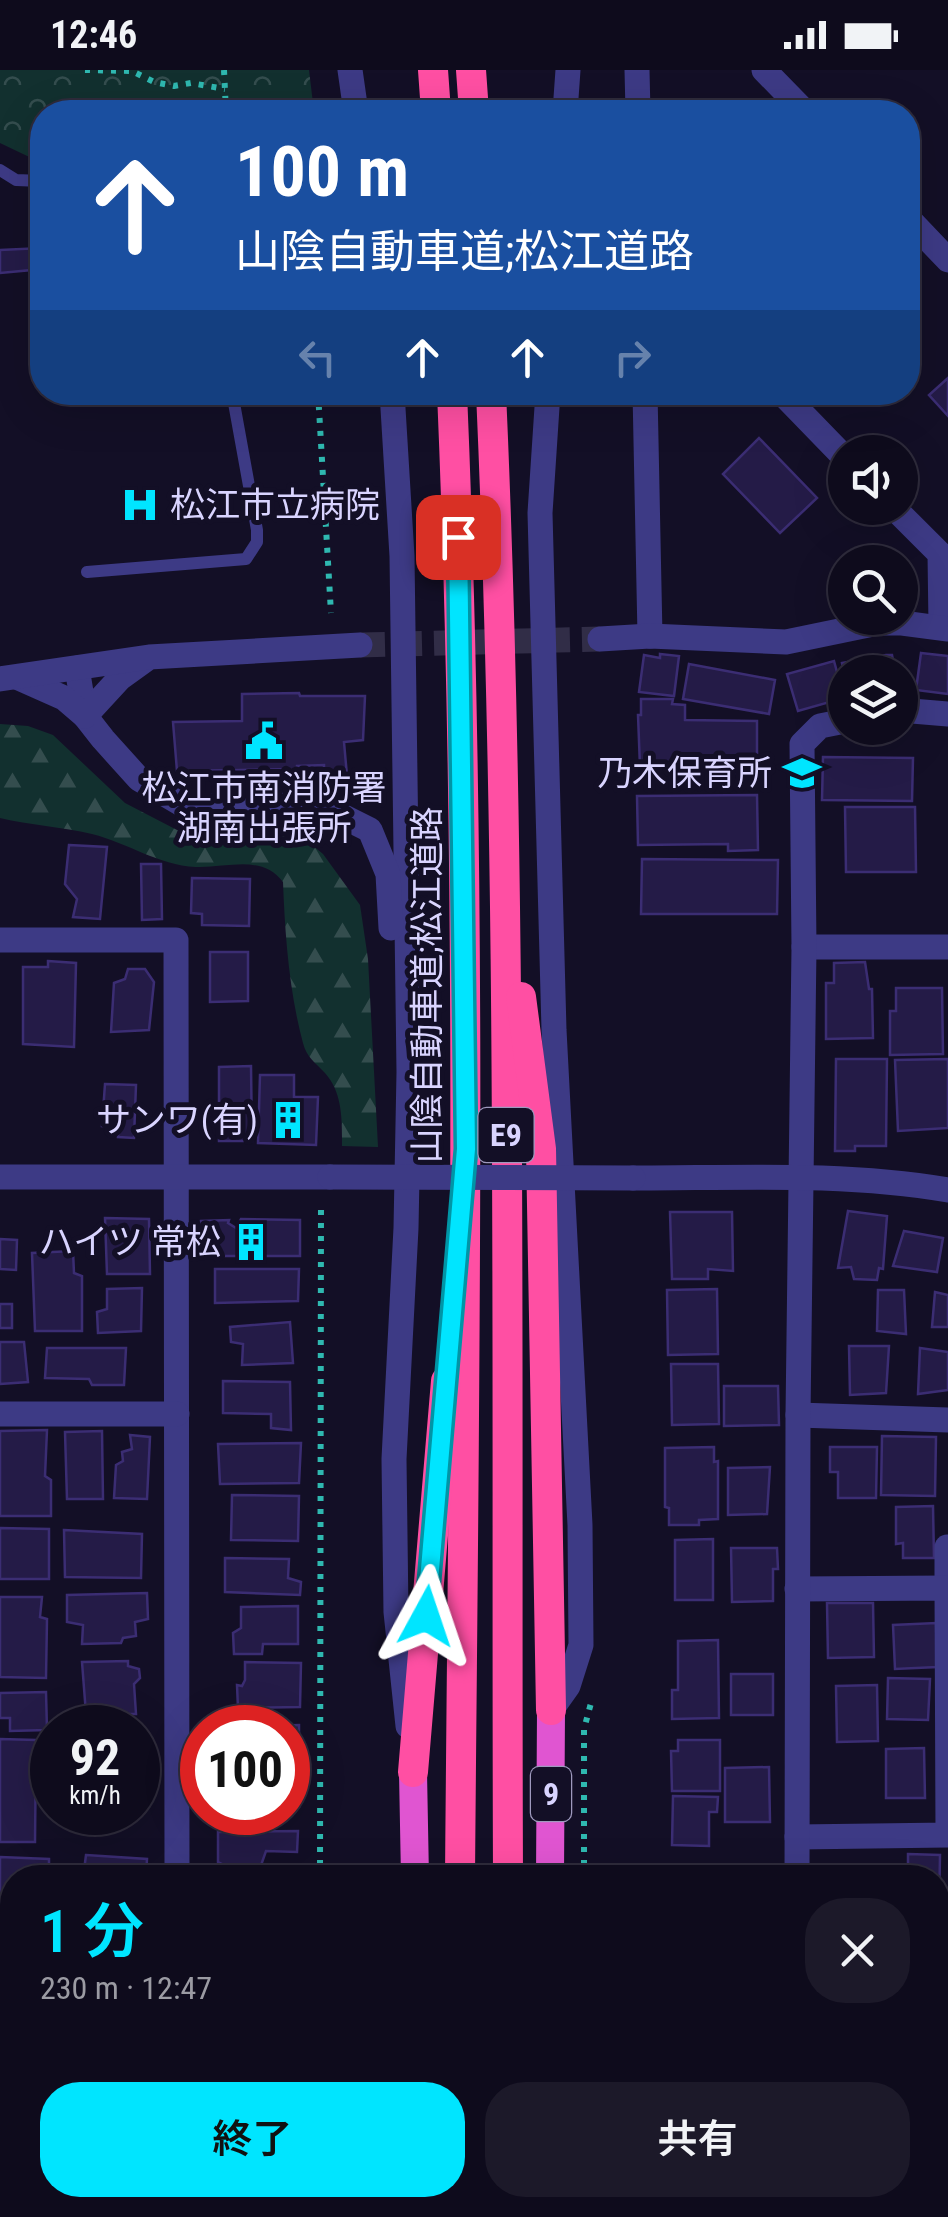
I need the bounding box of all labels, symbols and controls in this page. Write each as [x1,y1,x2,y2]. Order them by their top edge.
text: 12:46 [50,13,137,57]
text: 100 m [235,131,409,213]
icon: ahead [70,140,200,270]
text: 山陰自動車道;松江道路 [235,225,694,278]
icon: left [290,330,345,385]
icon: ahead [395,330,450,385]
icon: ahead [500,330,555,385]
icon: right [605,330,660,385]
map controls [828,435,918,745]
button: sound [828,435,918,525]
hospital icon: 松江市立病院 [119,484,161,526]
place label: 松江市立病院 [170,485,380,526]
pin [416,495,501,580]
icon: arrive [431,510,486,565]
button: search [828,545,918,635]
button: layers [828,655,918,745]
public building icon: 松江市南消防署 湖南出張所 [243,720,285,762]
school or university icon: 乃木保育所 [781,752,823,794]
place label: 乃木保育所 [597,753,772,794]
place label: 松江市南消防署 湖南出張所 [141,768,387,849]
street label: 山陰自動車道;松江道路 [407,806,448,1164]
building icon: サンワ(有) [267,1099,309,1141]
place label: サンワ(有) [96,1100,258,1141]
road number: E9 [478,1108,534,1162]
building icon: ハイツ 常松 [230,1221,272,1263]
place label: ハイツ 常松 [39,1222,221,1263]
position arrow [374,1564,478,1668]
speed limit sign: 100 [180,1705,310,1835]
text: 92 [70,1729,120,1787]
road number: 9 [531,1767,571,1821]
text: km/h [69,1781,121,1810]
text: 1 分 [40,1896,144,1967]
button: close [805,1898,910,2003]
text: 230 m · 12:47 [40,1969,212,2007]
button: 終了 [40,2082,465,2197]
button: 共有 [485,2082,910,2197]

